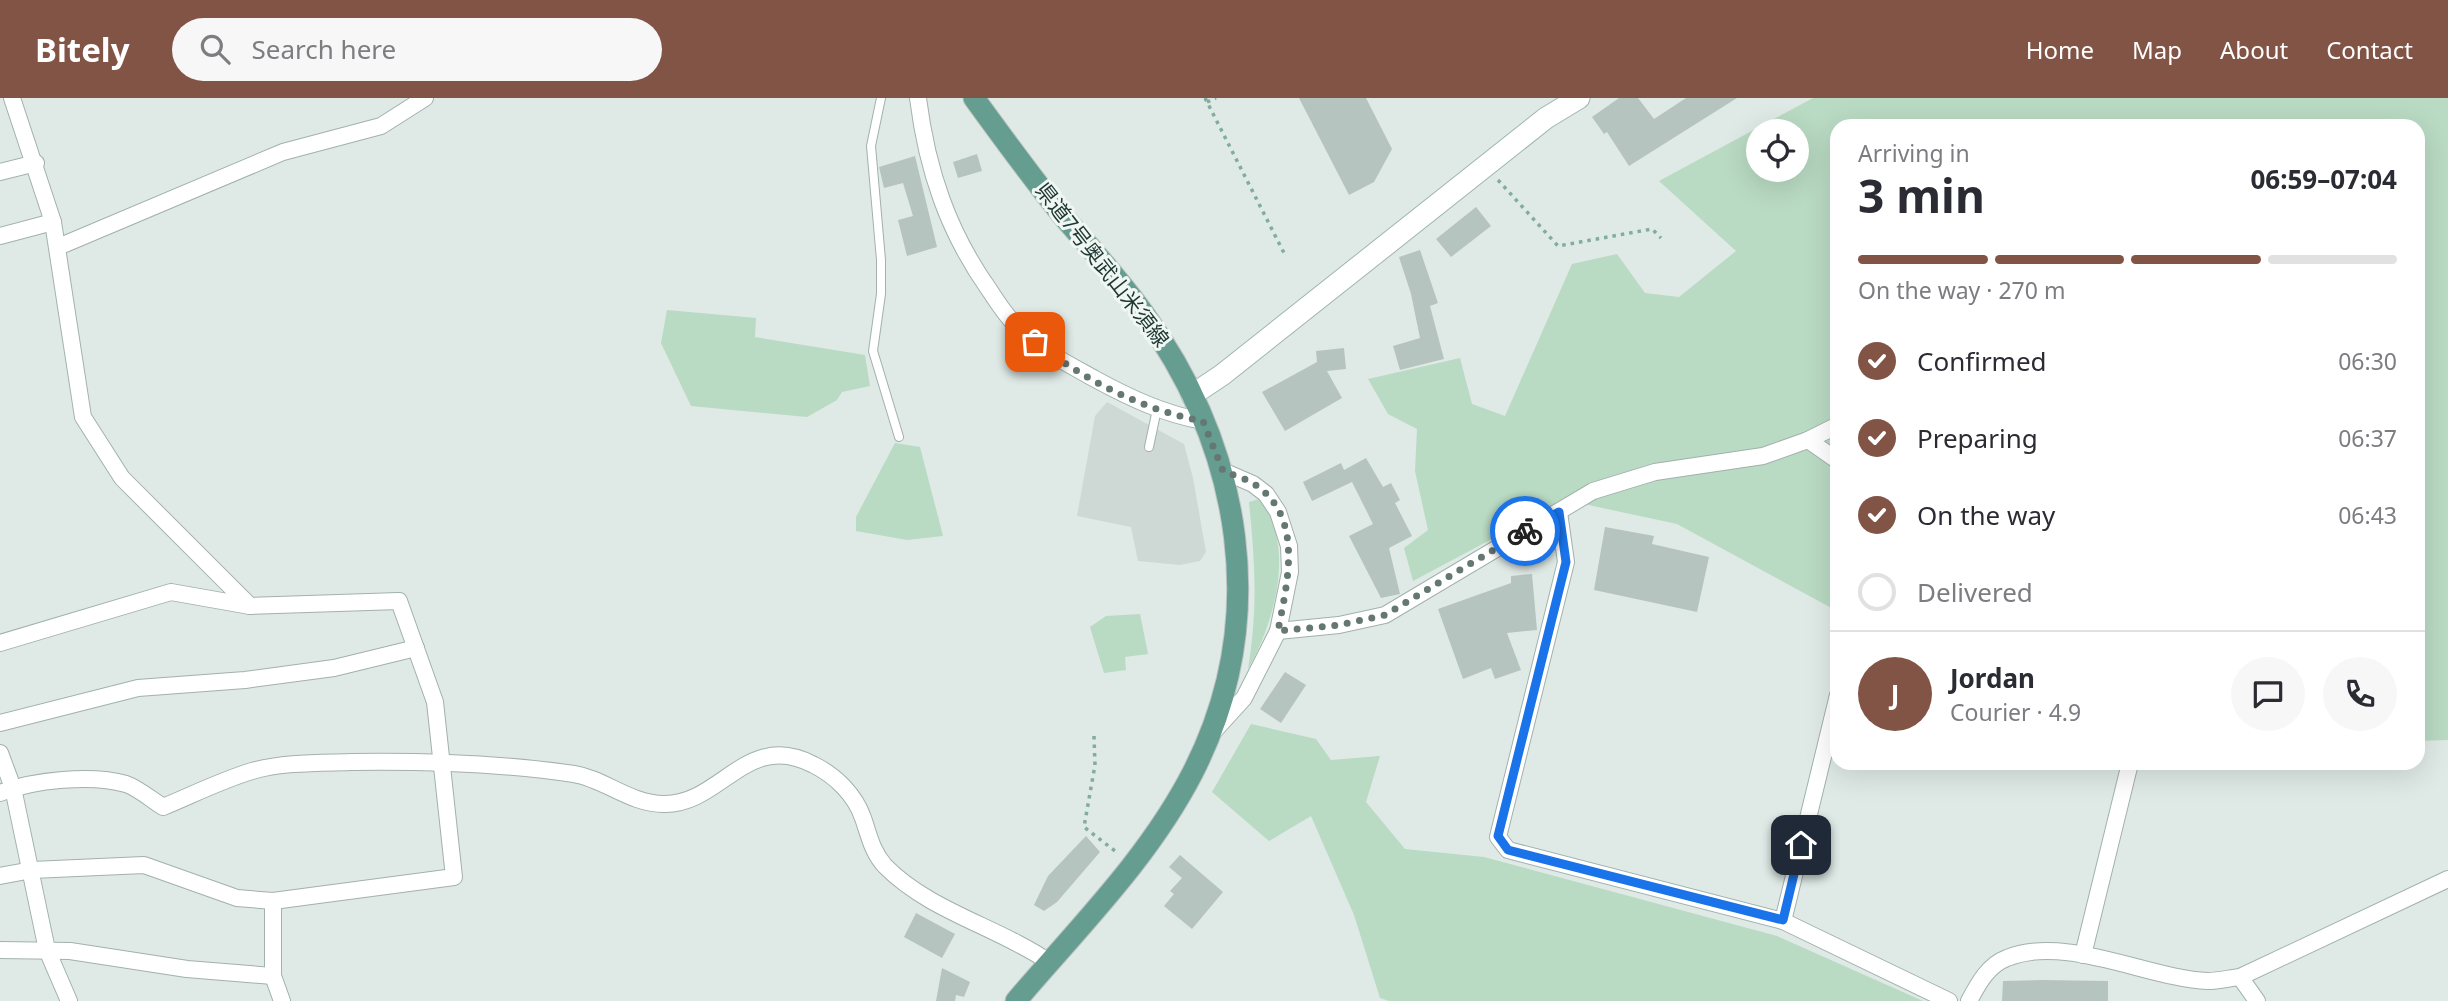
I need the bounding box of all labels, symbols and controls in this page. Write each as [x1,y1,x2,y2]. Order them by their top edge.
search box [172,18,662,81]
text: Bitely [35,27,130,72]
icon: search [196,30,234,68]
text: Search here [252,31,396,67]
text: Home [2026,33,2094,66]
text: Map [2132,33,2182,66]
text: About [2220,33,2288,66]
text: Contact [2326,33,2413,66]
map controls [1746,119,1809,182]
button: locate [1746,119,1809,182]
text: Arriving in [1858,137,1970,169]
text: 06:59–07:04 [2250,161,2397,197]
text: 3 min [1858,164,1985,226]
street label: 県道7号奥武山米須線 [1030,177,1176,352]
text: On the way · 270 m [1858,274,2065,306]
pin [1005,312,1065,372]
icon: bag [1016,323,1054,361]
icon: check [1858,342,1896,380]
text: Confirmed [1917,343,2047,379]
text: 06:30 [2338,345,2397,377]
icon: check [1858,419,1896,457]
text: Preparing [1917,420,2038,456]
text: 06:37 [2338,422,2397,454]
courier [1490,496,1560,566]
icon: check [1858,496,1896,534]
text: On the way [1917,497,2055,533]
text: 06:43 [2338,499,2397,531]
icon: bike [1506,512,1544,550]
text: Delivered [1917,574,2033,610]
button: chat [2231,657,2305,731]
button: phone [2323,657,2397,731]
text: Jordan [1950,660,2035,696]
text: J [1891,676,1899,712]
text: Courier · 4.9 [1950,696,2081,728]
pin [1771,815,1831,875]
icon: home [1782,826,1820,864]

